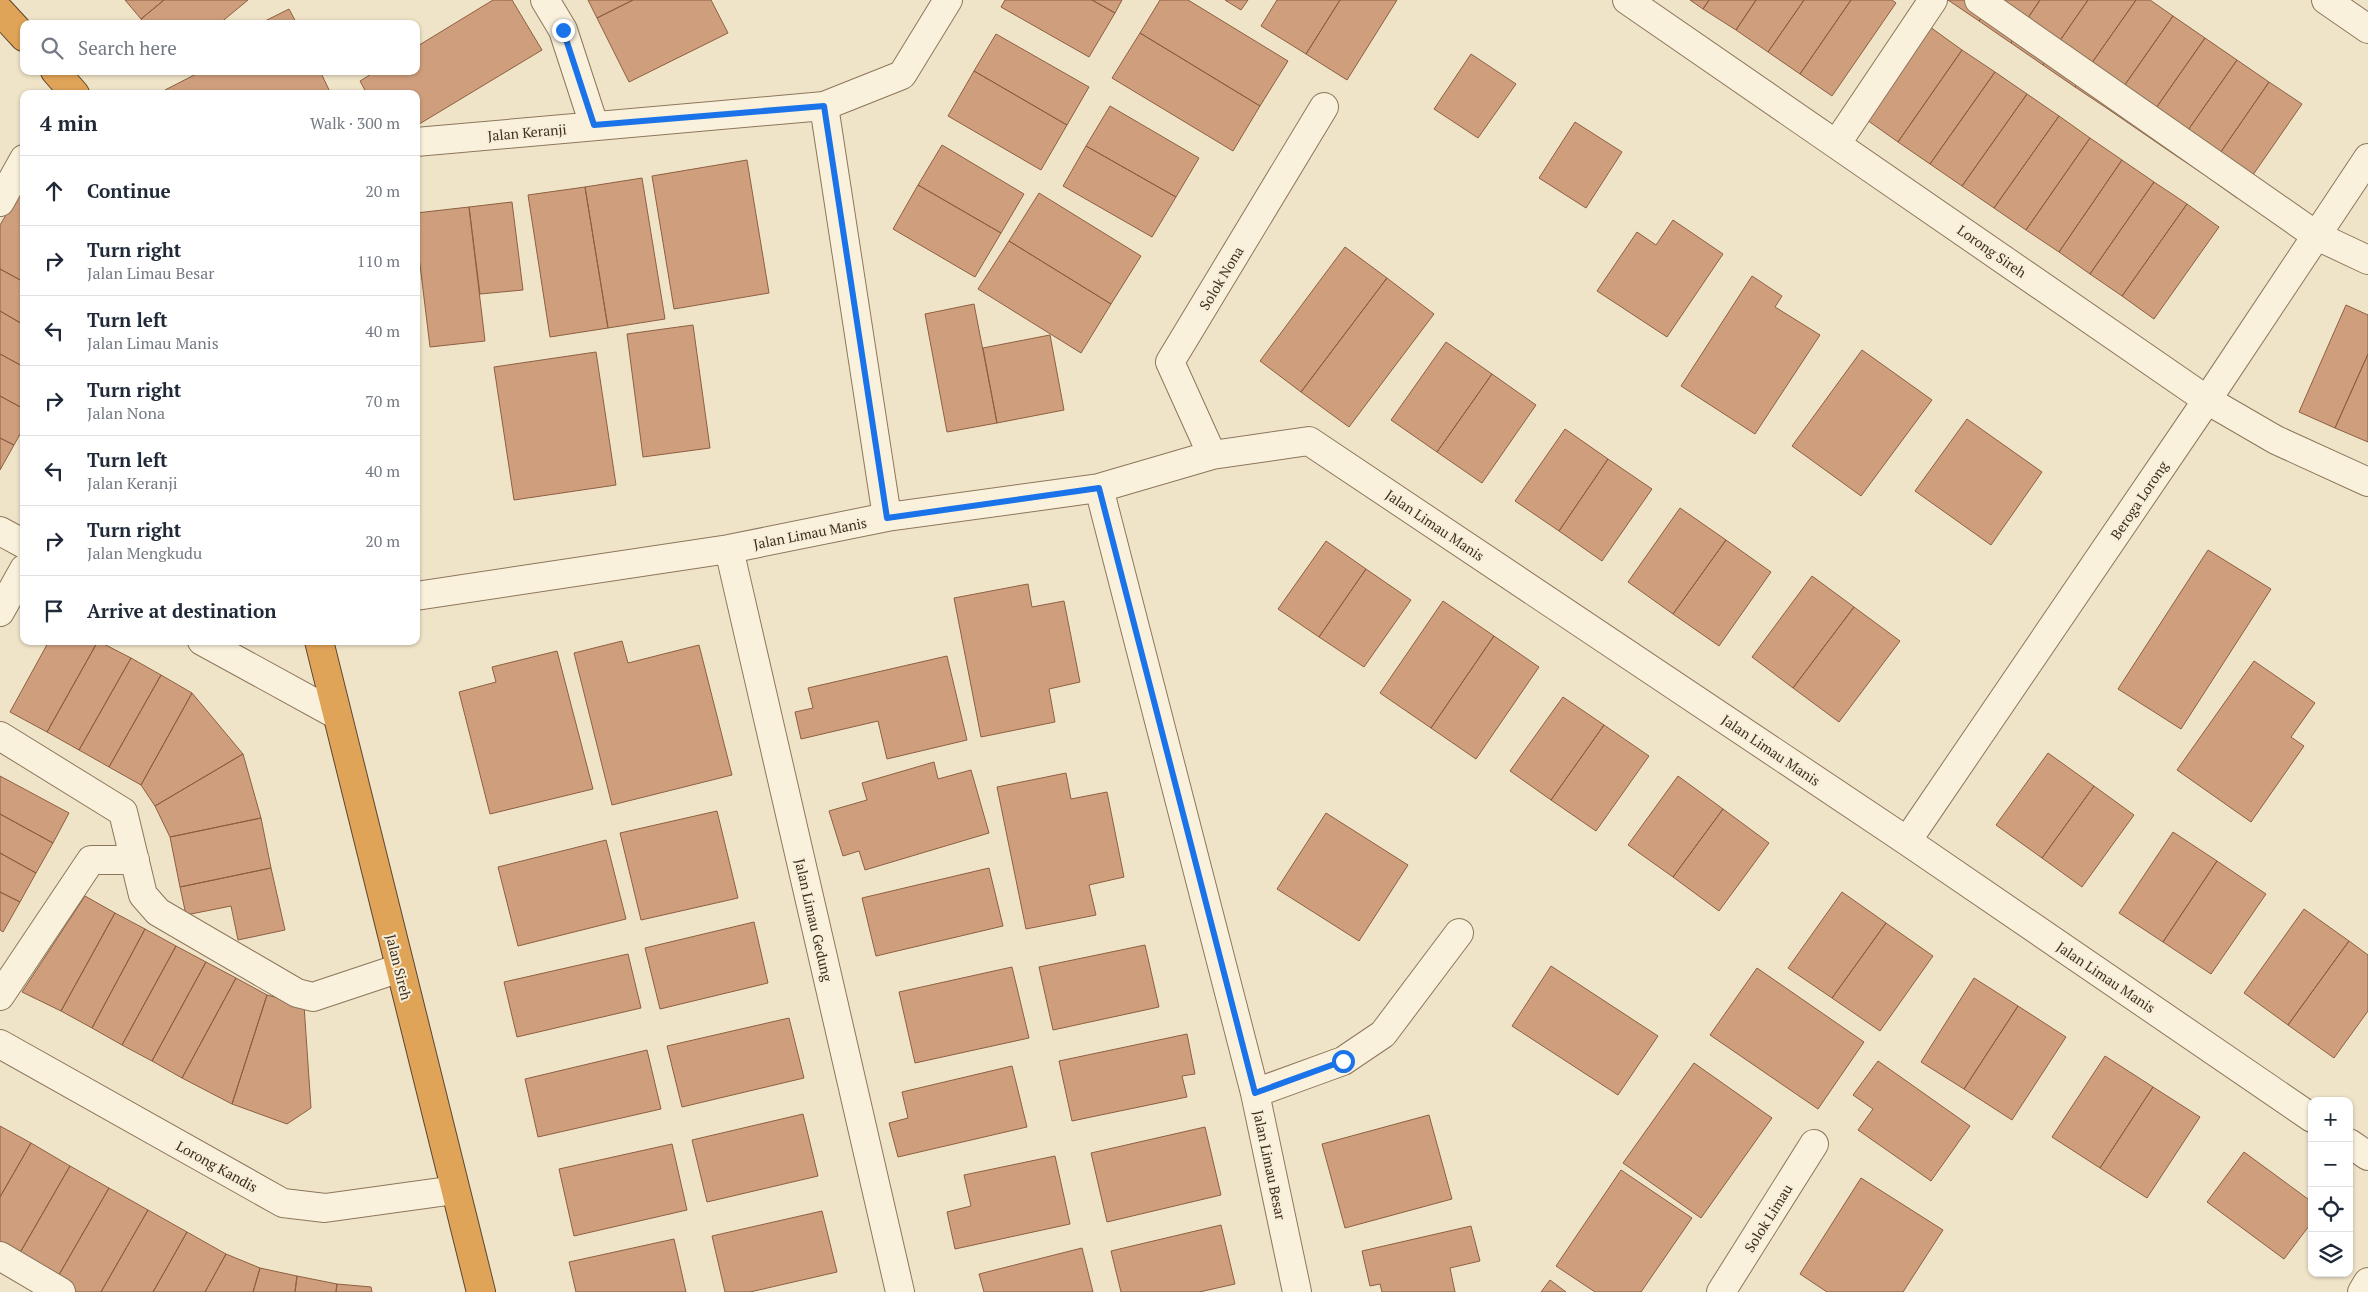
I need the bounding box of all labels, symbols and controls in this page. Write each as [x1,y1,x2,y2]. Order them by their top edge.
route end [552,19,575,42]
search box [20,20,420,75]
icon: search [38,34,66,62]
text: Search here [78,35,177,60]
text: 4 min [40,109,97,137]
text: Walk · 300 m [310,112,400,134]
street label: Jalan Keranji [487,119,567,145]
icon: ahead [40,177,68,205]
text: Continue [87,178,171,203]
text: 20 m [365,180,400,202]
street label: Lorong Sireh [1954,220,2030,282]
text: Turn right [87,237,181,262]
street label: Solok Nona [1195,243,1247,313]
icon: right [40,247,68,275]
text: 110 m [357,250,400,272]
text: Jalan Limau Besar [87,262,214,284]
text: Turn left [87,307,168,332]
icon: left [40,317,68,345]
text: 40 m [365,320,400,342]
text: Jalan Limau Manis [87,332,219,354]
text: Turn right [87,377,181,402]
icon: right [40,387,68,415]
text: 70 m [365,390,400,412]
text: Jalan Nona [87,402,165,424]
text: Turn left [87,447,168,472]
icon: left [40,457,68,485]
street label: Beroga Lorong [2106,457,2173,543]
text: 40 m [365,460,400,482]
text: Jalan Keranji [87,472,178,494]
street label: Jalan Limau Manis [1382,485,1488,565]
street label: Jalan Limau Manis [752,513,868,553]
text: Turn right [87,517,181,542]
icon: right [40,527,68,555]
text: 20 m [365,530,400,552]
text: Jalan Mengkudu [87,542,202,564]
icon: arrive [40,597,68,625]
text: Arrive at destination [87,598,276,623]
street label: Jalan Limau Manis [1718,710,1824,790]
street label: Jalan Limau Gedung [791,857,838,984]
street label: Jalan Sireh [382,932,416,1002]
street label: Jalan Limau Manis [2053,937,2159,1017]
route start [1332,1050,1355,1073]
map controls [2308,1097,2353,1277]
button: + [2308,1097,2353,1142]
street label: Jalan Limau Besar [1249,1108,1291,1222]
street label: Lorong Kandis [173,1136,261,1196]
button: − [2308,1142,2353,1187]
street label: Solok Limau [1740,1180,1796,1256]
button: locate [2308,1187,2353,1232]
button: layers [2308,1232,2353,1277]

